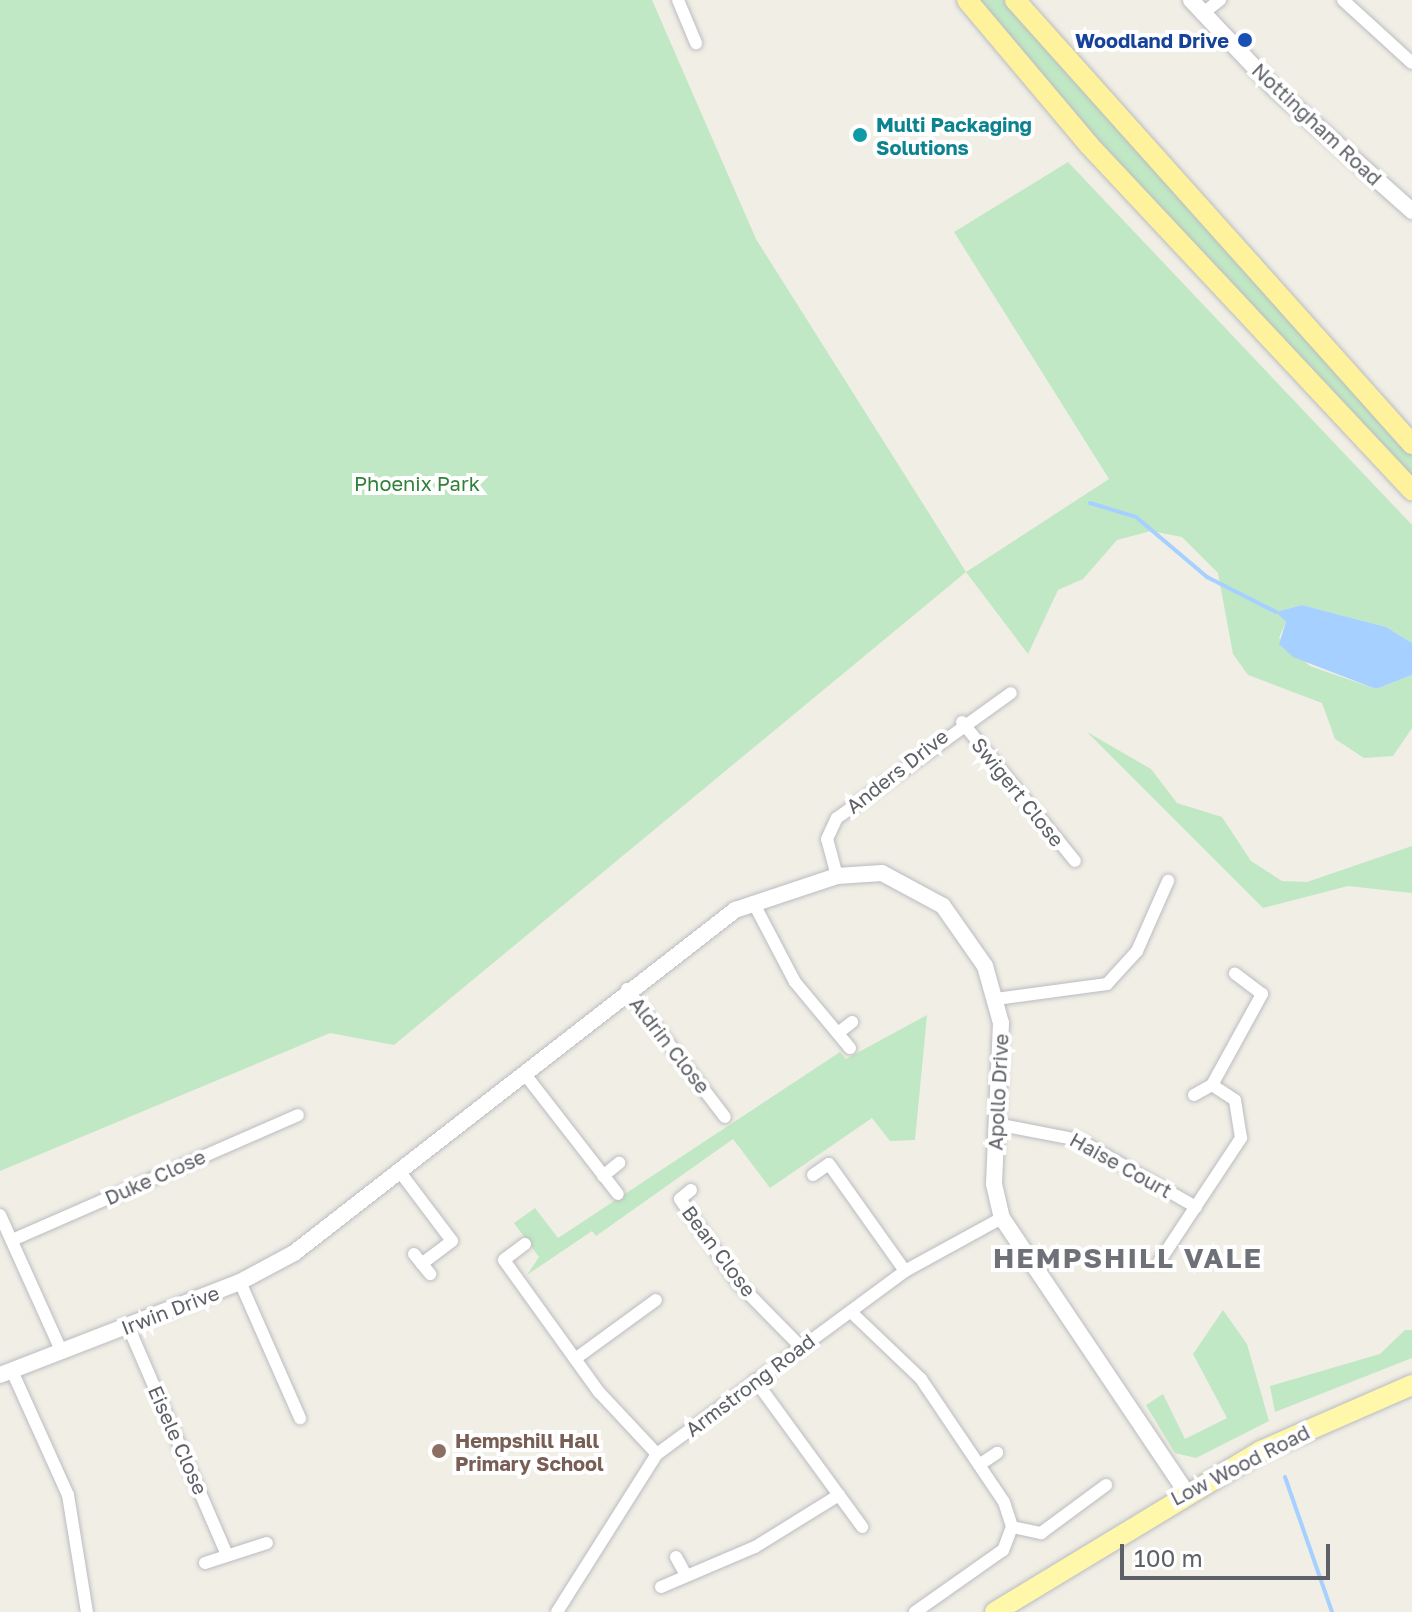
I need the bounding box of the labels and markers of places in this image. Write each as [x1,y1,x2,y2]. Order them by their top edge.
place label: Woodland Drive [1075,28,1229,52]
marker: Woodland Drive [1236,31,1254,49]
place label: Multi Packaging Solutions [876,112,1032,159]
marker: Multi Packaging Solutions [851,126,869,144]
place label: Hempshill Hall Primary School [455,1428,604,1475]
marker: Hempshill Hall Primary School [430,1442,448,1460]

